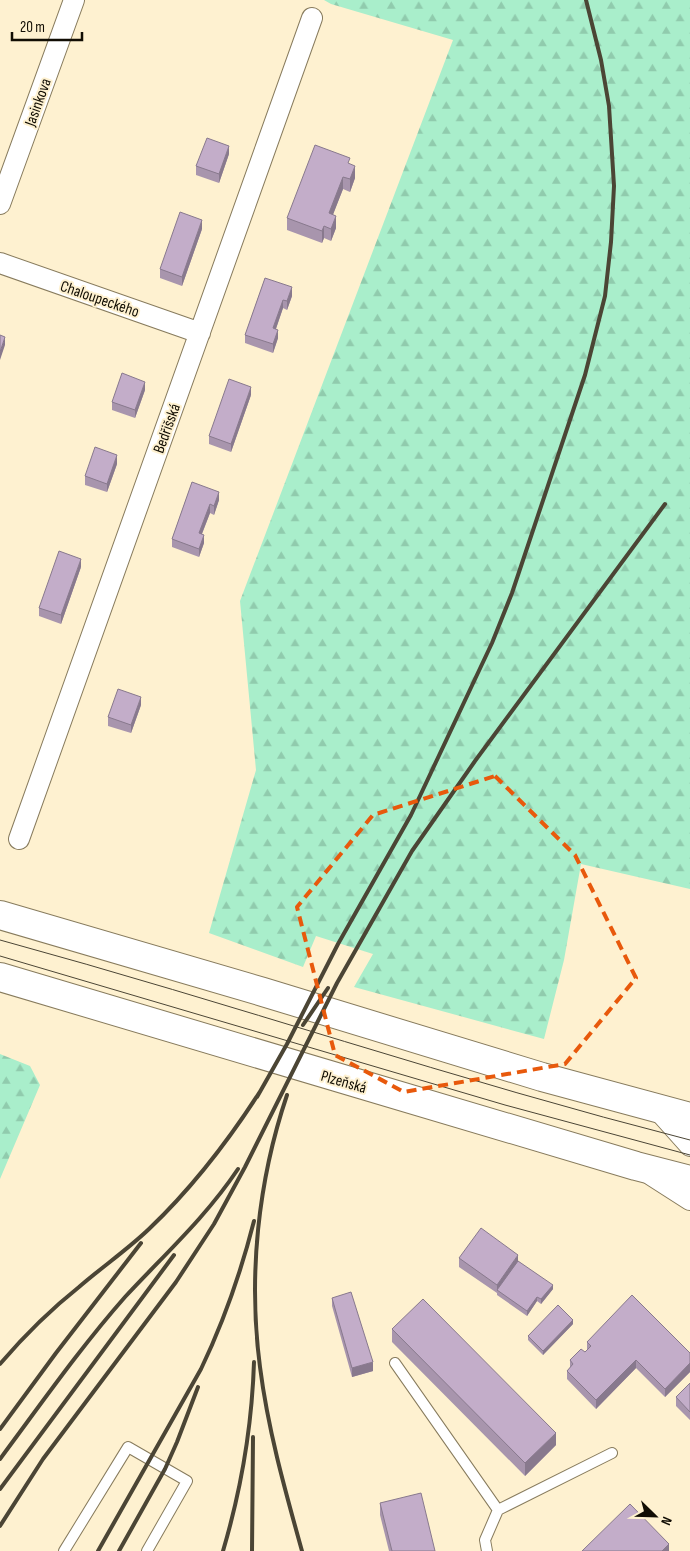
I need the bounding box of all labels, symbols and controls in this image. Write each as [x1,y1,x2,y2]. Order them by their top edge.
scale bar [12,10,82,42]
text: 20 m [20,18,45,37]
street label: Jasinkova [21,76,56,130]
street label: Chaloupeckého [58,277,142,322]
street label: Bedřišská [150,401,185,456]
street label: Plzeňská [319,1067,369,1098]
north arrow [630,1491,680,1541]
text: N [657,1514,676,1528]

